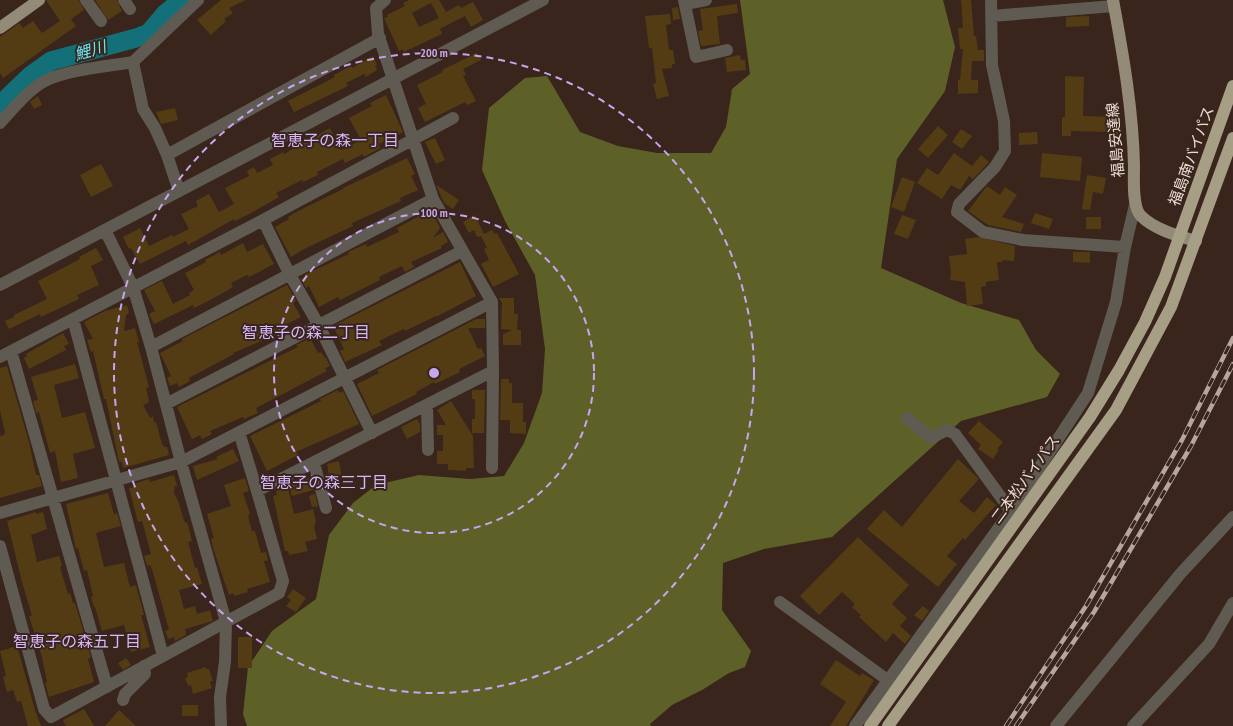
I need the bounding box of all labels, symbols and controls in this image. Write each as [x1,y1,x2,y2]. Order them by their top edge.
water label: 鯉川 [72,35,110,64]
text: 200 m [420,45,448,60]
street label: 福島安達線 [1102,102,1128,178]
street label: 福島南バイパス [1164,104,1218,208]
district label: 智恵子の森一丁目 [271,130,399,150]
text: 100 m [420,205,448,220]
district label: 智恵子の森二丁目 [242,322,370,342]
centre of rings [427,366,441,380]
street label: 二本松バイパス [987,431,1063,527]
district label: 智恵子の森三丁目 [260,472,388,492]
district label: 智恵子の森五丁目 [13,631,141,651]

